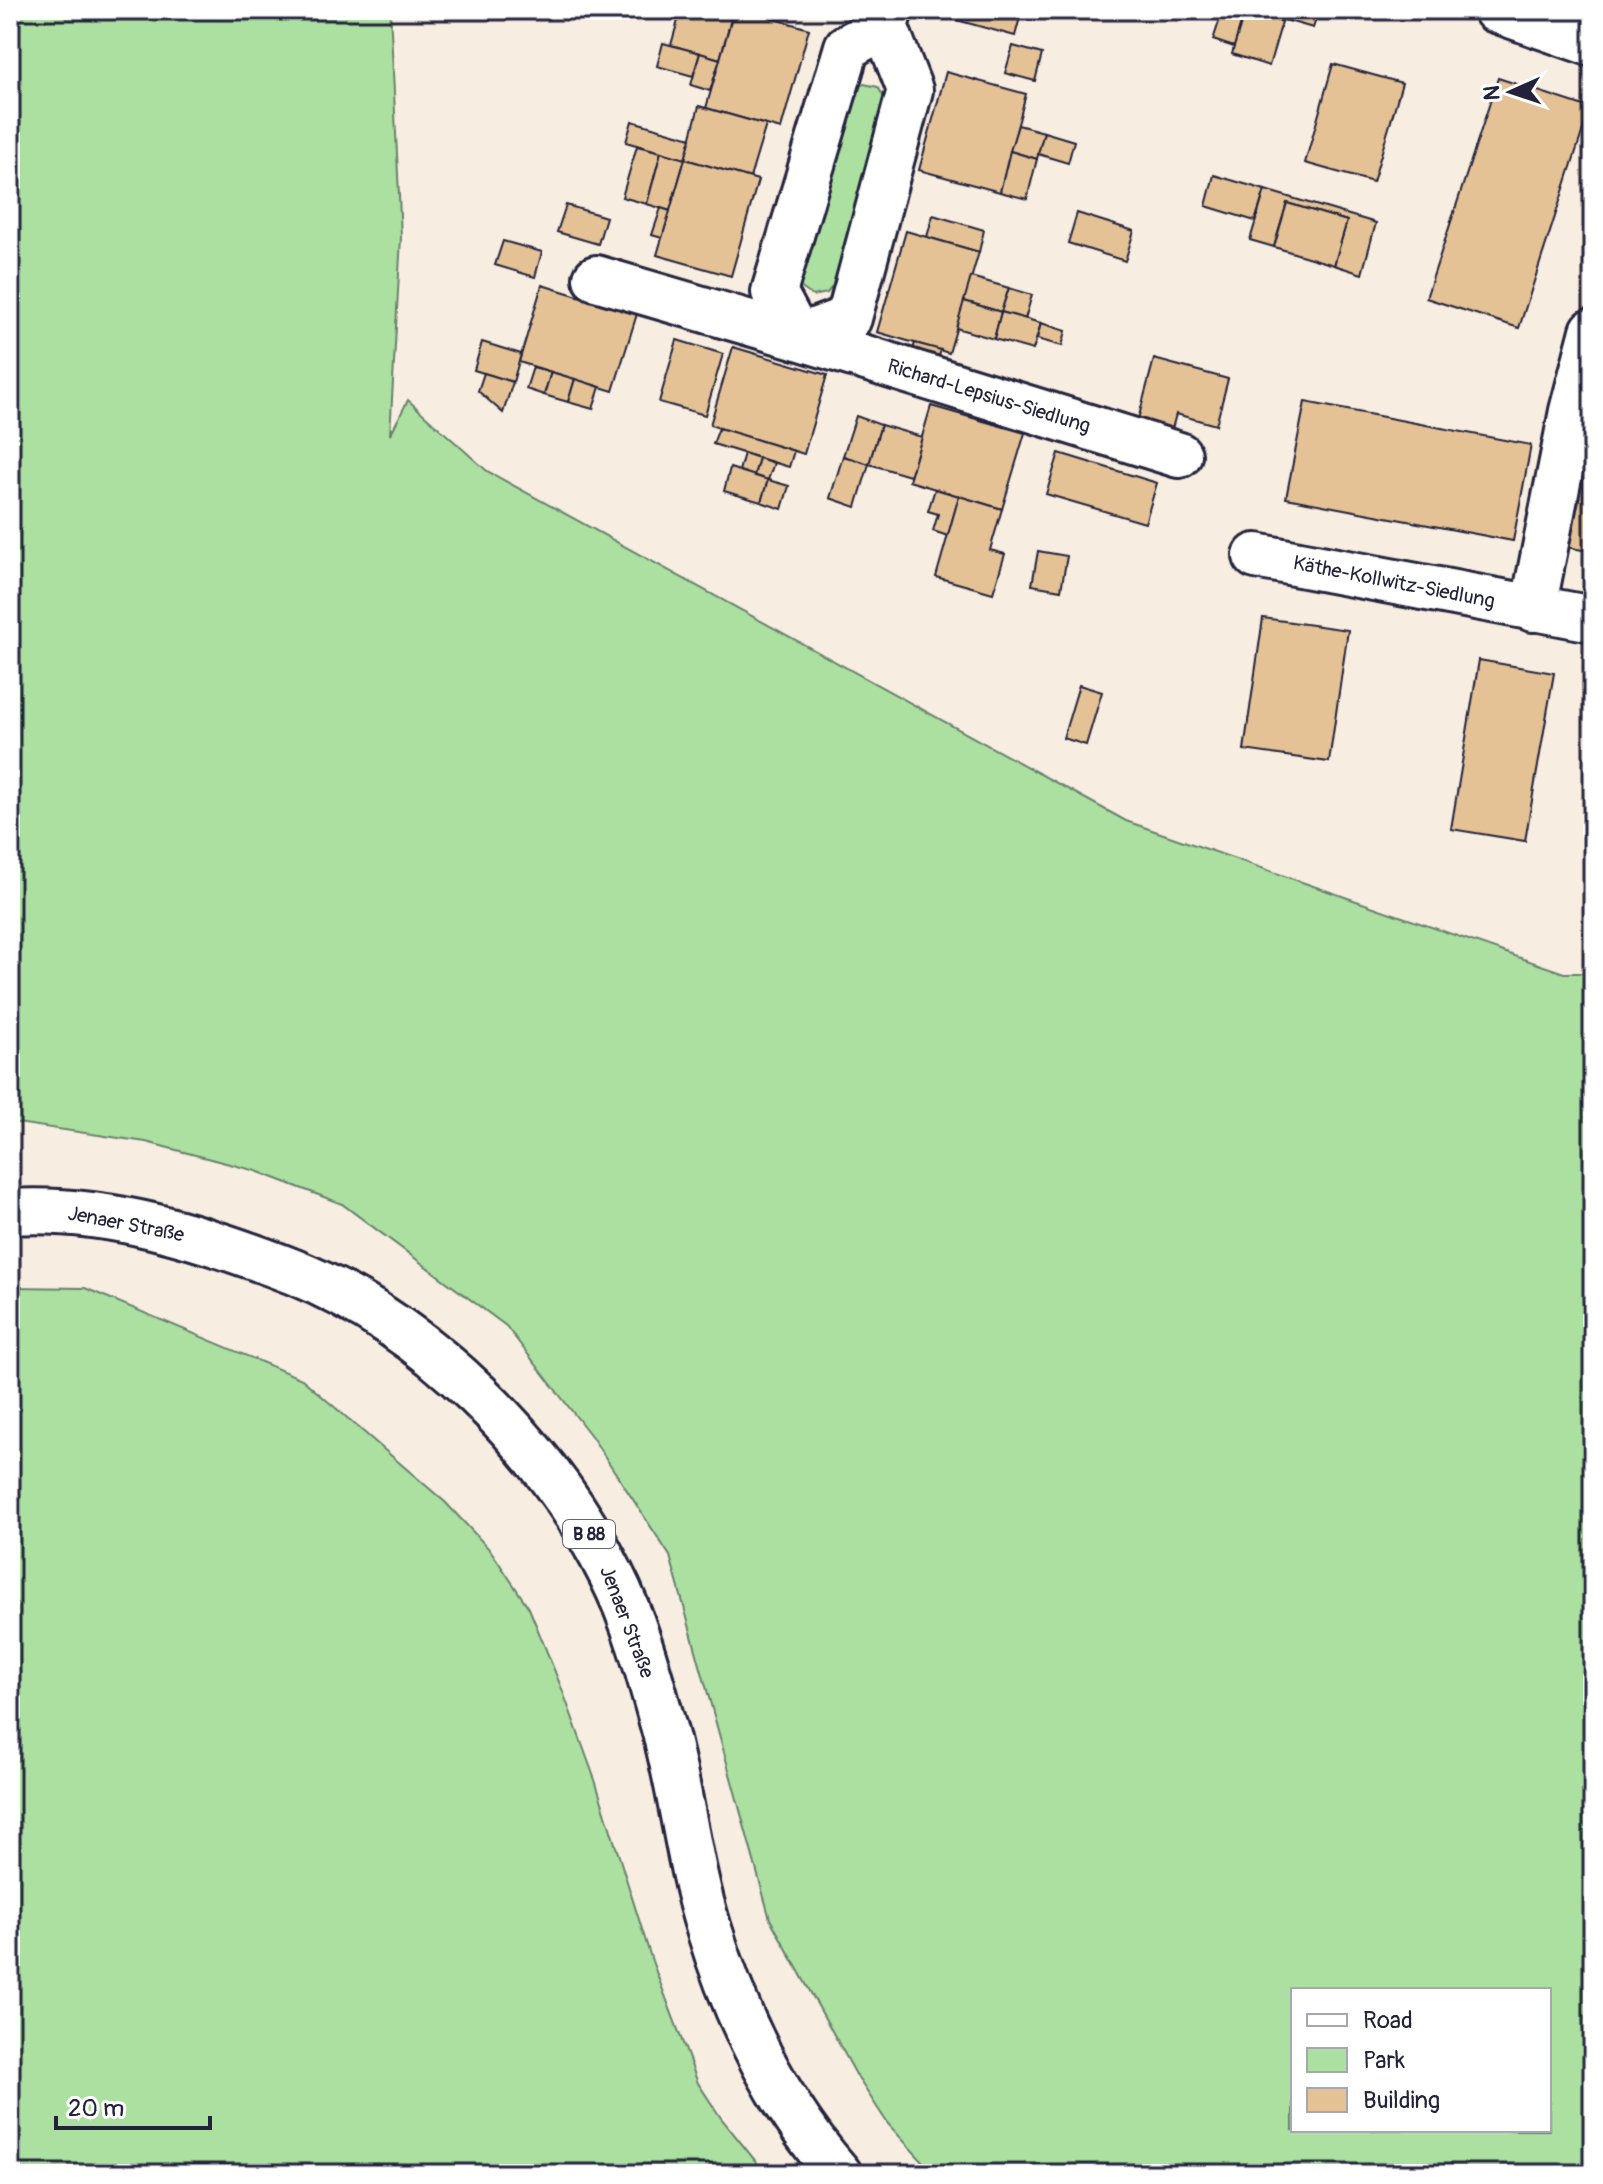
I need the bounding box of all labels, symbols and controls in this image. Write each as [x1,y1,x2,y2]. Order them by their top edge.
north arrow [1471,52,1551,132]
text: N [1478,85,1506,101]
street label: Richard-Lepsius-Siedlung [885,353,1093,439]
street label: Käthe-Kollwitz-Siedlung [1291,550,1497,614]
street label: Jenaer Straße [66,1200,186,1248]
road number: B 88 [563,1520,615,1548]
street label: Jenaer Straße [594,1562,660,1682]
legend [1291,1988,1551,2132]
text: Road [1363,2006,1413,2035]
text: Park [1363,2046,1405,2075]
scale bar [56,2080,210,2130]
text: Building [1363,2086,1440,2115]
text: 20 m [68,2094,124,2123]

